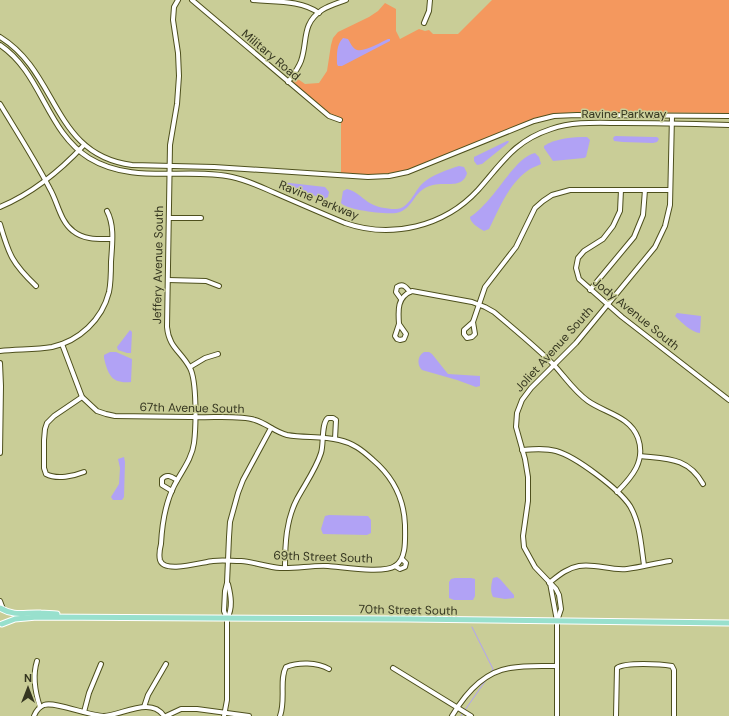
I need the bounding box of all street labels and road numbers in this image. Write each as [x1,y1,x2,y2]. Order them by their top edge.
street label: Military Road [238,26,304,84]
street label: Ravine Parkway [581,106,667,122]
street label: Ravine Parkway [277,177,362,223]
street label: Jeffery Avenue South [149,206,167,324]
street label: Jody Avenue South [589,274,683,354]
street label: Joliet Avenue South [511,303,597,395]
street label: 67th Avenue South [139,399,245,417]
street label: 69th Street South [273,547,373,567]
street label: 70th Street South [358,601,458,619]

